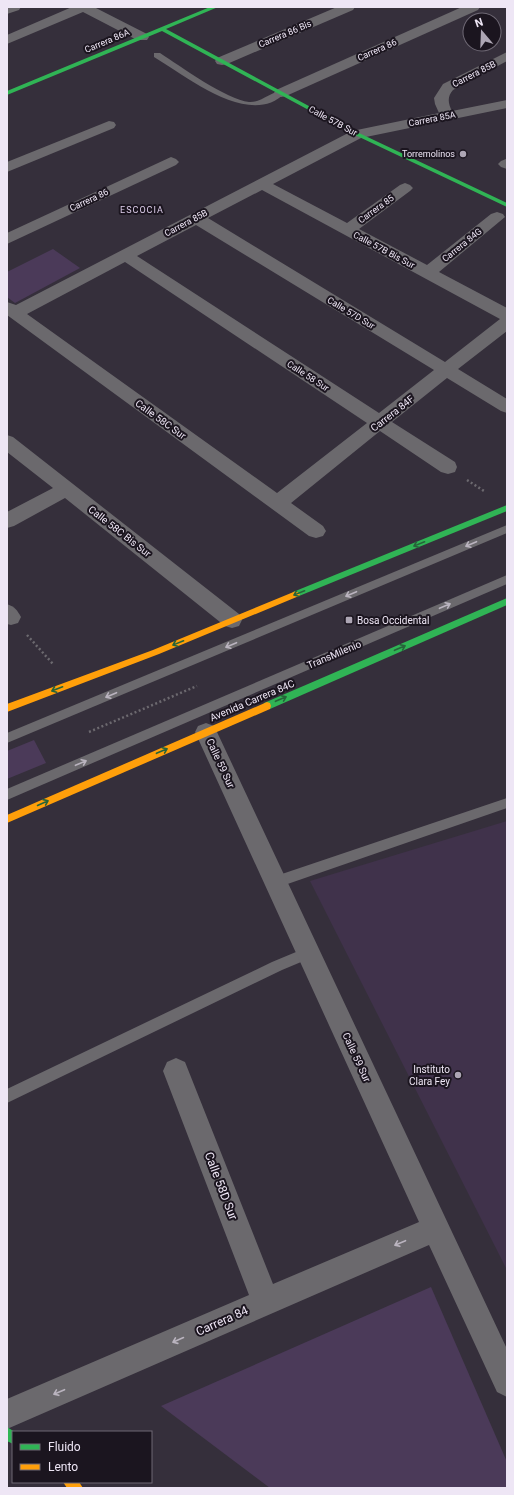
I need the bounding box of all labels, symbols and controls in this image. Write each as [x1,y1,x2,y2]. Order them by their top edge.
north arrow [462,12,502,52]
text: N [473,16,485,30]
street label: Carrera 86 Bis [257,18,313,50]
street label: Carrera 86A [83,27,131,55]
street label: Carrera 86 [356,37,398,63]
street label: Carrera 85B [451,59,498,89]
street label: Calle 57B Sur [307,104,359,138]
street label: Carrera 85A [408,110,456,128]
place label: Torremolinos [402,149,455,159]
marker: Torremolinos [458,149,468,159]
street label: Carrera 86 [68,187,110,213]
street label: Carrera 85 [356,193,396,225]
district label: ESCOCIA [120,205,164,215]
street label: Carrera 85B [163,207,210,239]
street label: Carrera 84G [440,226,484,264]
street label: Calle 57B Bis Sur [352,230,416,270]
street label: Calle 57D Sur [325,295,377,331]
street label: Calle 58 Sur [285,359,331,393]
street label: Carrera 84F [369,393,416,434]
street label: Calle 58C Sur [133,397,189,442]
street label: Calle 58C Bis Sur [86,504,153,559]
one-way arrow [414,541,426,549]
one-way arrow [465,541,477,548]
one-way arrow [293,590,305,598]
one-way arrow [346,591,358,599]
one-way arrow [439,602,451,609]
marker: Bosa Occidental [344,615,354,625]
place label: Bosa Occidental [357,615,429,626]
street label: TransMilenio [306,638,363,671]
one-way arrow [173,639,185,647]
one-way arrow [226,641,238,649]
one-way arrow [394,643,406,651]
street label: Avenida Carrera 84C [208,677,297,723]
one-way arrow [51,686,63,694]
one-way arrow [106,691,118,699]
one-way arrow [275,695,287,703]
street label: Calle 59 Sur [204,737,237,790]
one-way arrow [155,747,167,754]
one-way arrow [75,759,87,767]
one-way arrow [36,799,48,806]
street label: Calle 59 Sur [340,1031,373,1084]
place label: Instituto Clara Fey [409,1064,450,1087]
marker: Instituto Clara Fey [453,1070,463,1080]
street label: Calle 58D Sur [202,1150,240,1222]
one-way arrow [395,1240,407,1248]
street label: Carrera 84 [194,1303,250,1339]
one-way arrow [173,1337,185,1344]
one-way arrow [54,1389,66,1396]
legend [12,1431,152,1483]
text: Fluido [48,1440,81,1454]
text: Lento [48,1460,78,1474]

